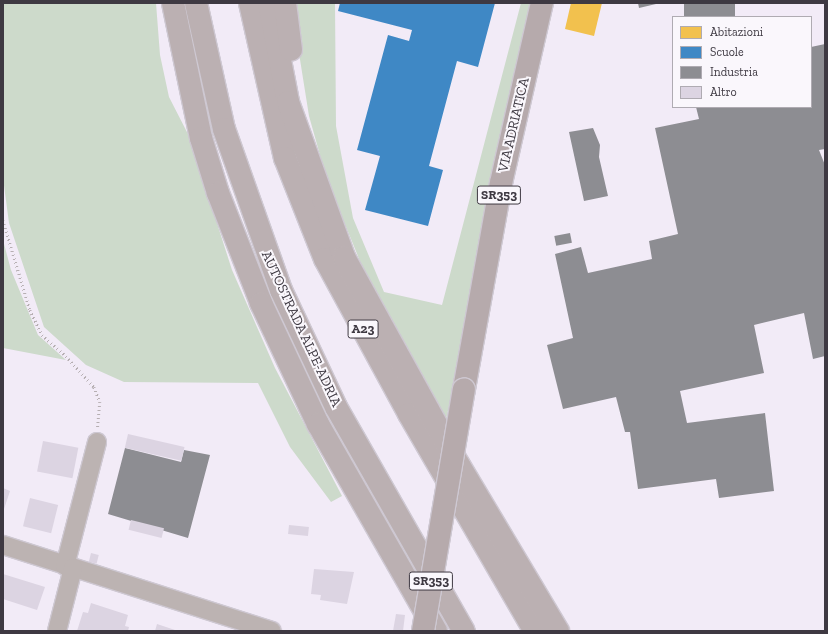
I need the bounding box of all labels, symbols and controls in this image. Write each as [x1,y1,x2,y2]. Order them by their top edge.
legend [672,16,812,108]
text: Abitazioni [710,25,763,39]
text: Scuole [710,45,744,59]
text: Industria [710,65,758,79]
street label: VIA ADRIATICA [495,76,533,174]
text: Altro [710,85,737,99]
road number: SR353 [476,184,522,206]
street label: AUTOSTRADA ALPE-ADRIA [257,248,345,410]
road number: A23 [347,318,379,340]
road number: SR353 [408,570,454,592]

